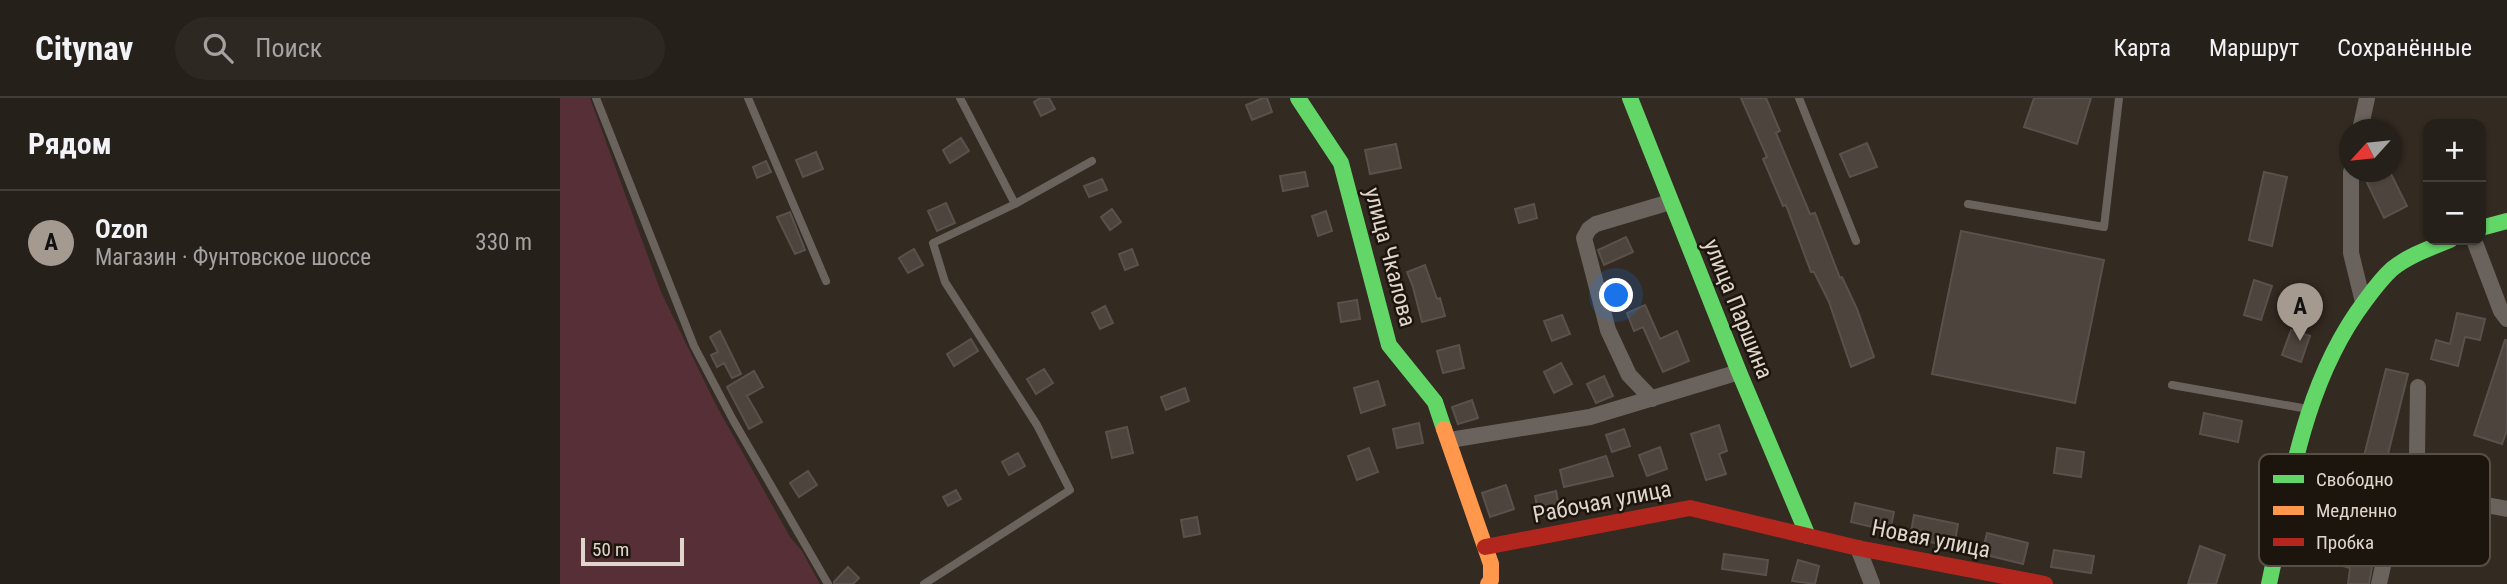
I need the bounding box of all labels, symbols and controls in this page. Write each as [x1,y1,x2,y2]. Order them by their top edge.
search box [175,17,665,80]
text: Citynav [35,29,133,68]
icon: search [199,29,237,67]
text: Поиск [255,33,322,63]
text: Карта [2114,34,2171,62]
text: Маршрут [2209,34,2299,62]
text: Сохранённые [2337,34,2472,62]
north arrow [2339,119,2402,182]
map controls [2423,119,2486,245]
button: + [2423,119,2486,182]
text: Рядом [28,126,112,161]
button: − [2423,182,2486,245]
street label: улица Чкалова [1358,185,1422,329]
text: Ozon [95,214,148,244]
text: A [44,229,58,256]
text: 330 m [475,229,532,256]
street label: улица Паршина [1698,235,1778,383]
text: Магазин · Фунтовское шоссе [95,244,371,271]
your location [1599,278,1633,312]
pin: A [2277,283,2323,341]
legend [2259,454,2490,566]
text: Свободно [2316,468,2393,491]
street label: Рабочая улица [1531,475,1673,529]
text: Медленно [2316,499,2397,522]
street label: Новая улица [1869,514,1993,564]
text: Пробка [2316,531,2374,554]
scale bar [581,535,684,567]
text: 50 m [592,538,629,561]

